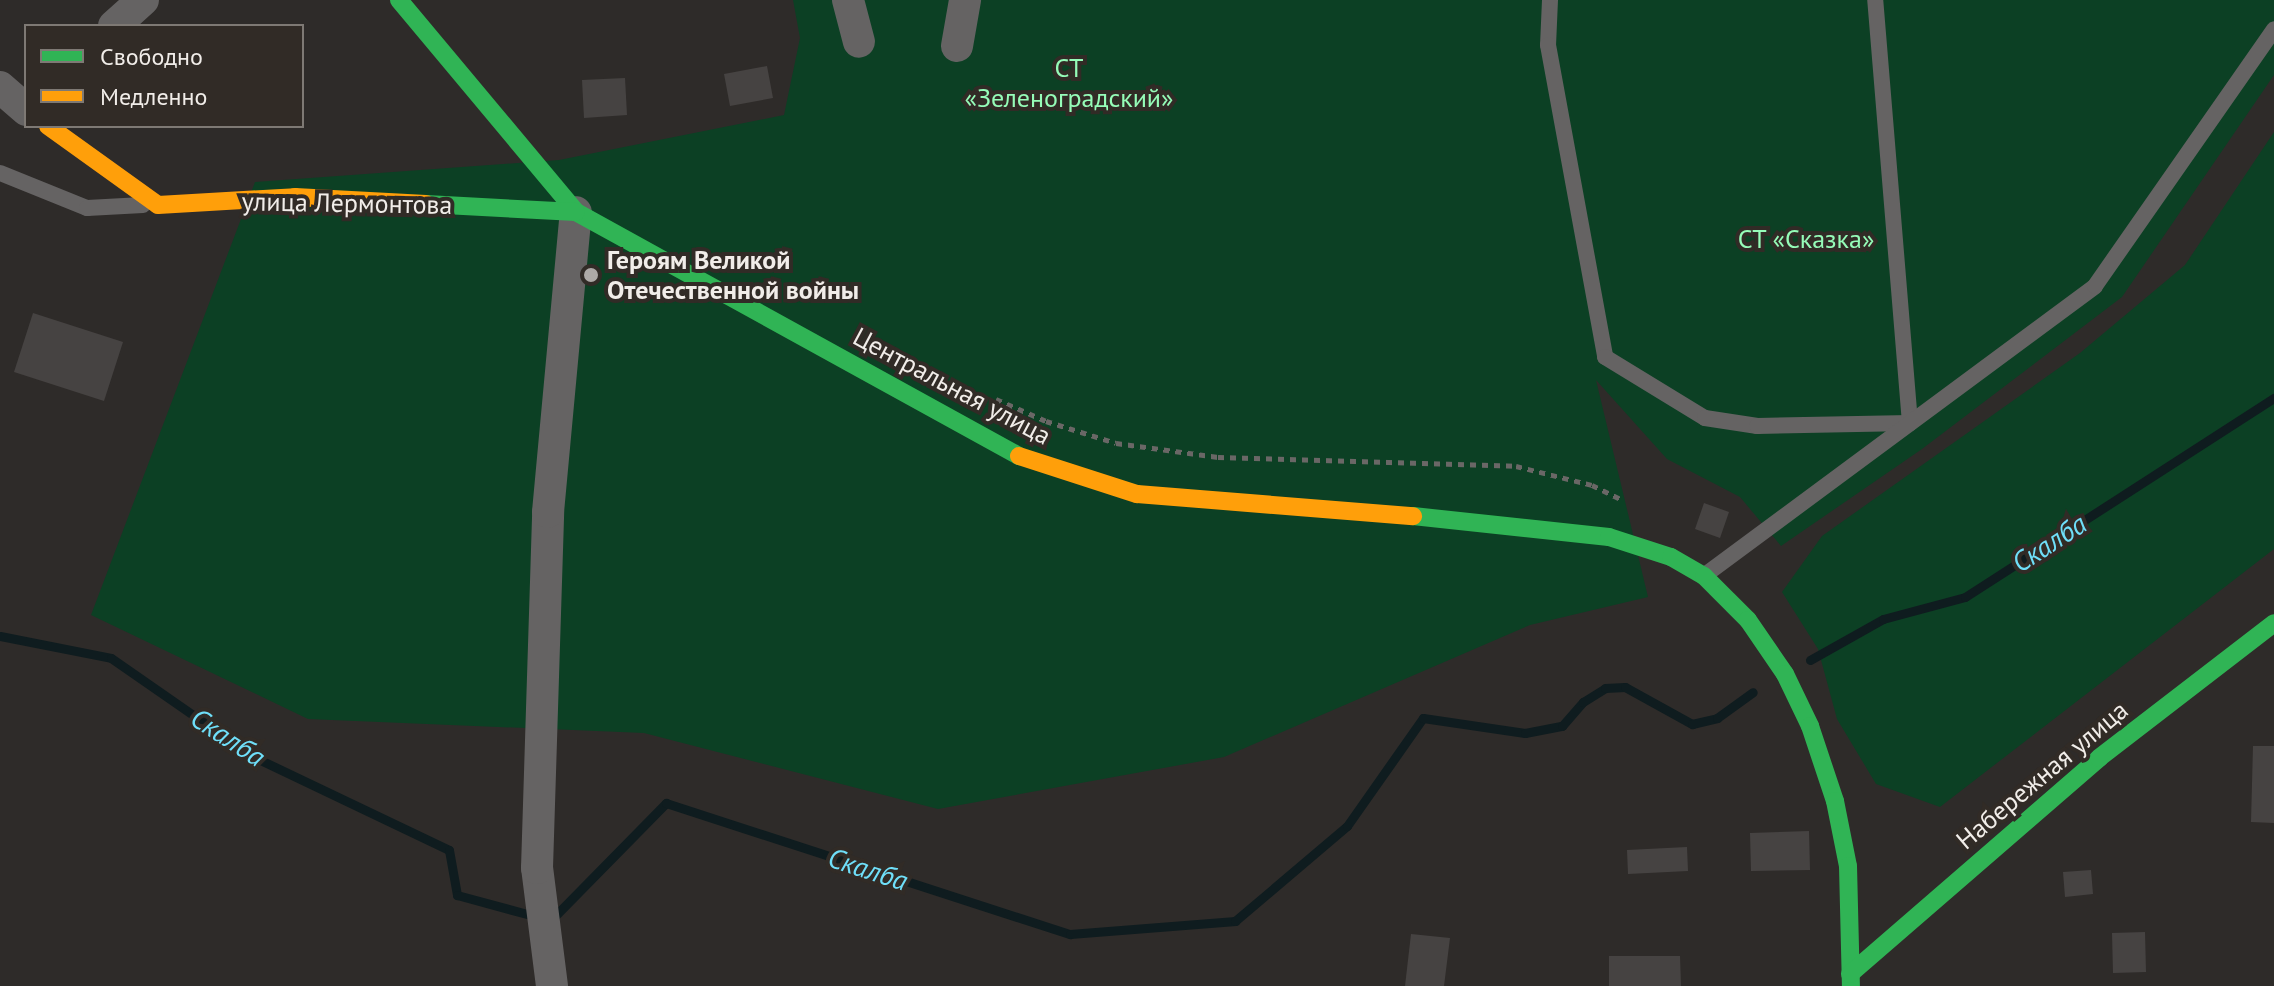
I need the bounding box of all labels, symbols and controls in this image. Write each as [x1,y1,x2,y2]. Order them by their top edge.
legend [24,24,304,128]
text: Свободно [100,41,203,72]
park label: СТ «Зеленоградский» [965,52,1173,114]
text: Медленно [100,81,207,112]
street label: улица Лермонтова [241,186,453,220]
park label: СТ «Сказка» [1737,223,1875,255]
place label: Героям Великой Отечественной войны [607,244,859,306]
marker: Героям Великой Отечественной войны [582,266,600,284]
street label: Центральная улица [848,321,1056,451]
water label: Скалба [2006,507,2092,579]
street label: Набережная улица [1950,694,2134,856]
water label: Скалба [185,701,271,773]
water label: Скалба [824,840,912,898]

